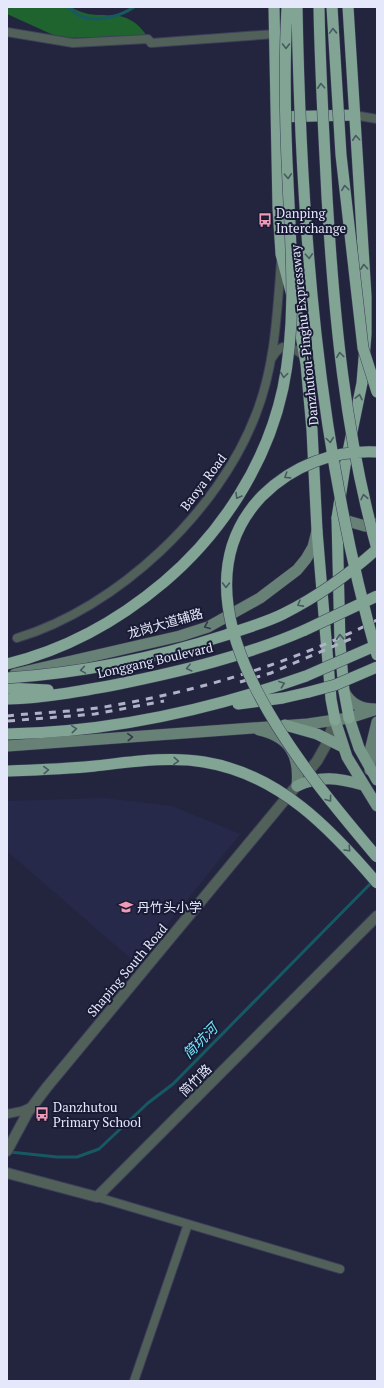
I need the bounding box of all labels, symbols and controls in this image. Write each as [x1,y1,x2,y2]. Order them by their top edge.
one-way arrow [329,28,338,34]
one-way arrow [282,43,290,49]
one-way arrow [316,83,325,89]
one-way arrow [351,134,360,141]
one-way arrow [283,173,292,179]
one-way arrow [340,185,349,191]
place label: Danping Interchange [276,204,346,237]
bus stop icon: Danping Interchange [257,212,273,228]
street label: Danzhutou-Pinghu Expressway [286,243,322,426]
one-way arrow [304,253,313,259]
one-way arrow [360,264,368,270]
one-way arrow [335,352,344,358]
one-way arrow [280,372,289,379]
one-way arrow [354,394,363,400]
one-way arrow [325,437,334,443]
street label: Baoya Road [176,450,230,514]
one-way arrow [284,471,291,479]
one-way arrow [235,492,242,499]
one-way arrow [361,494,369,500]
one-way arrow [222,582,230,588]
one-way arrow [297,600,304,607]
street label: 龙岗大道辅路 [125,604,205,642]
one-way arrow [204,622,211,630]
one-way arrow [336,634,344,640]
street label: Longgang Boulevard [95,638,215,682]
one-way arrow [186,664,192,672]
one-way arrow [80,665,86,674]
one-way arrow [279,680,286,689]
one-way arrow [71,724,77,733]
one-way arrow [127,732,133,741]
one-way arrow [173,757,179,765]
one-way arrow [43,765,49,774]
one-way arrow [325,795,332,802]
one-way arrow [343,845,350,852]
place label: 丹竹头小学 [137,898,202,916]
school or university icon: 丹竹头小学 [118,899,134,915]
street label: Shaping South Road [83,920,171,1020]
water label: 简坑河 [178,1017,223,1062]
street label: 简竹路 [175,1060,215,1100]
place label: Danzhutou Primary School [53,1098,141,1131]
bus stop icon: Danzhutou Primary School [34,1106,50,1122]

